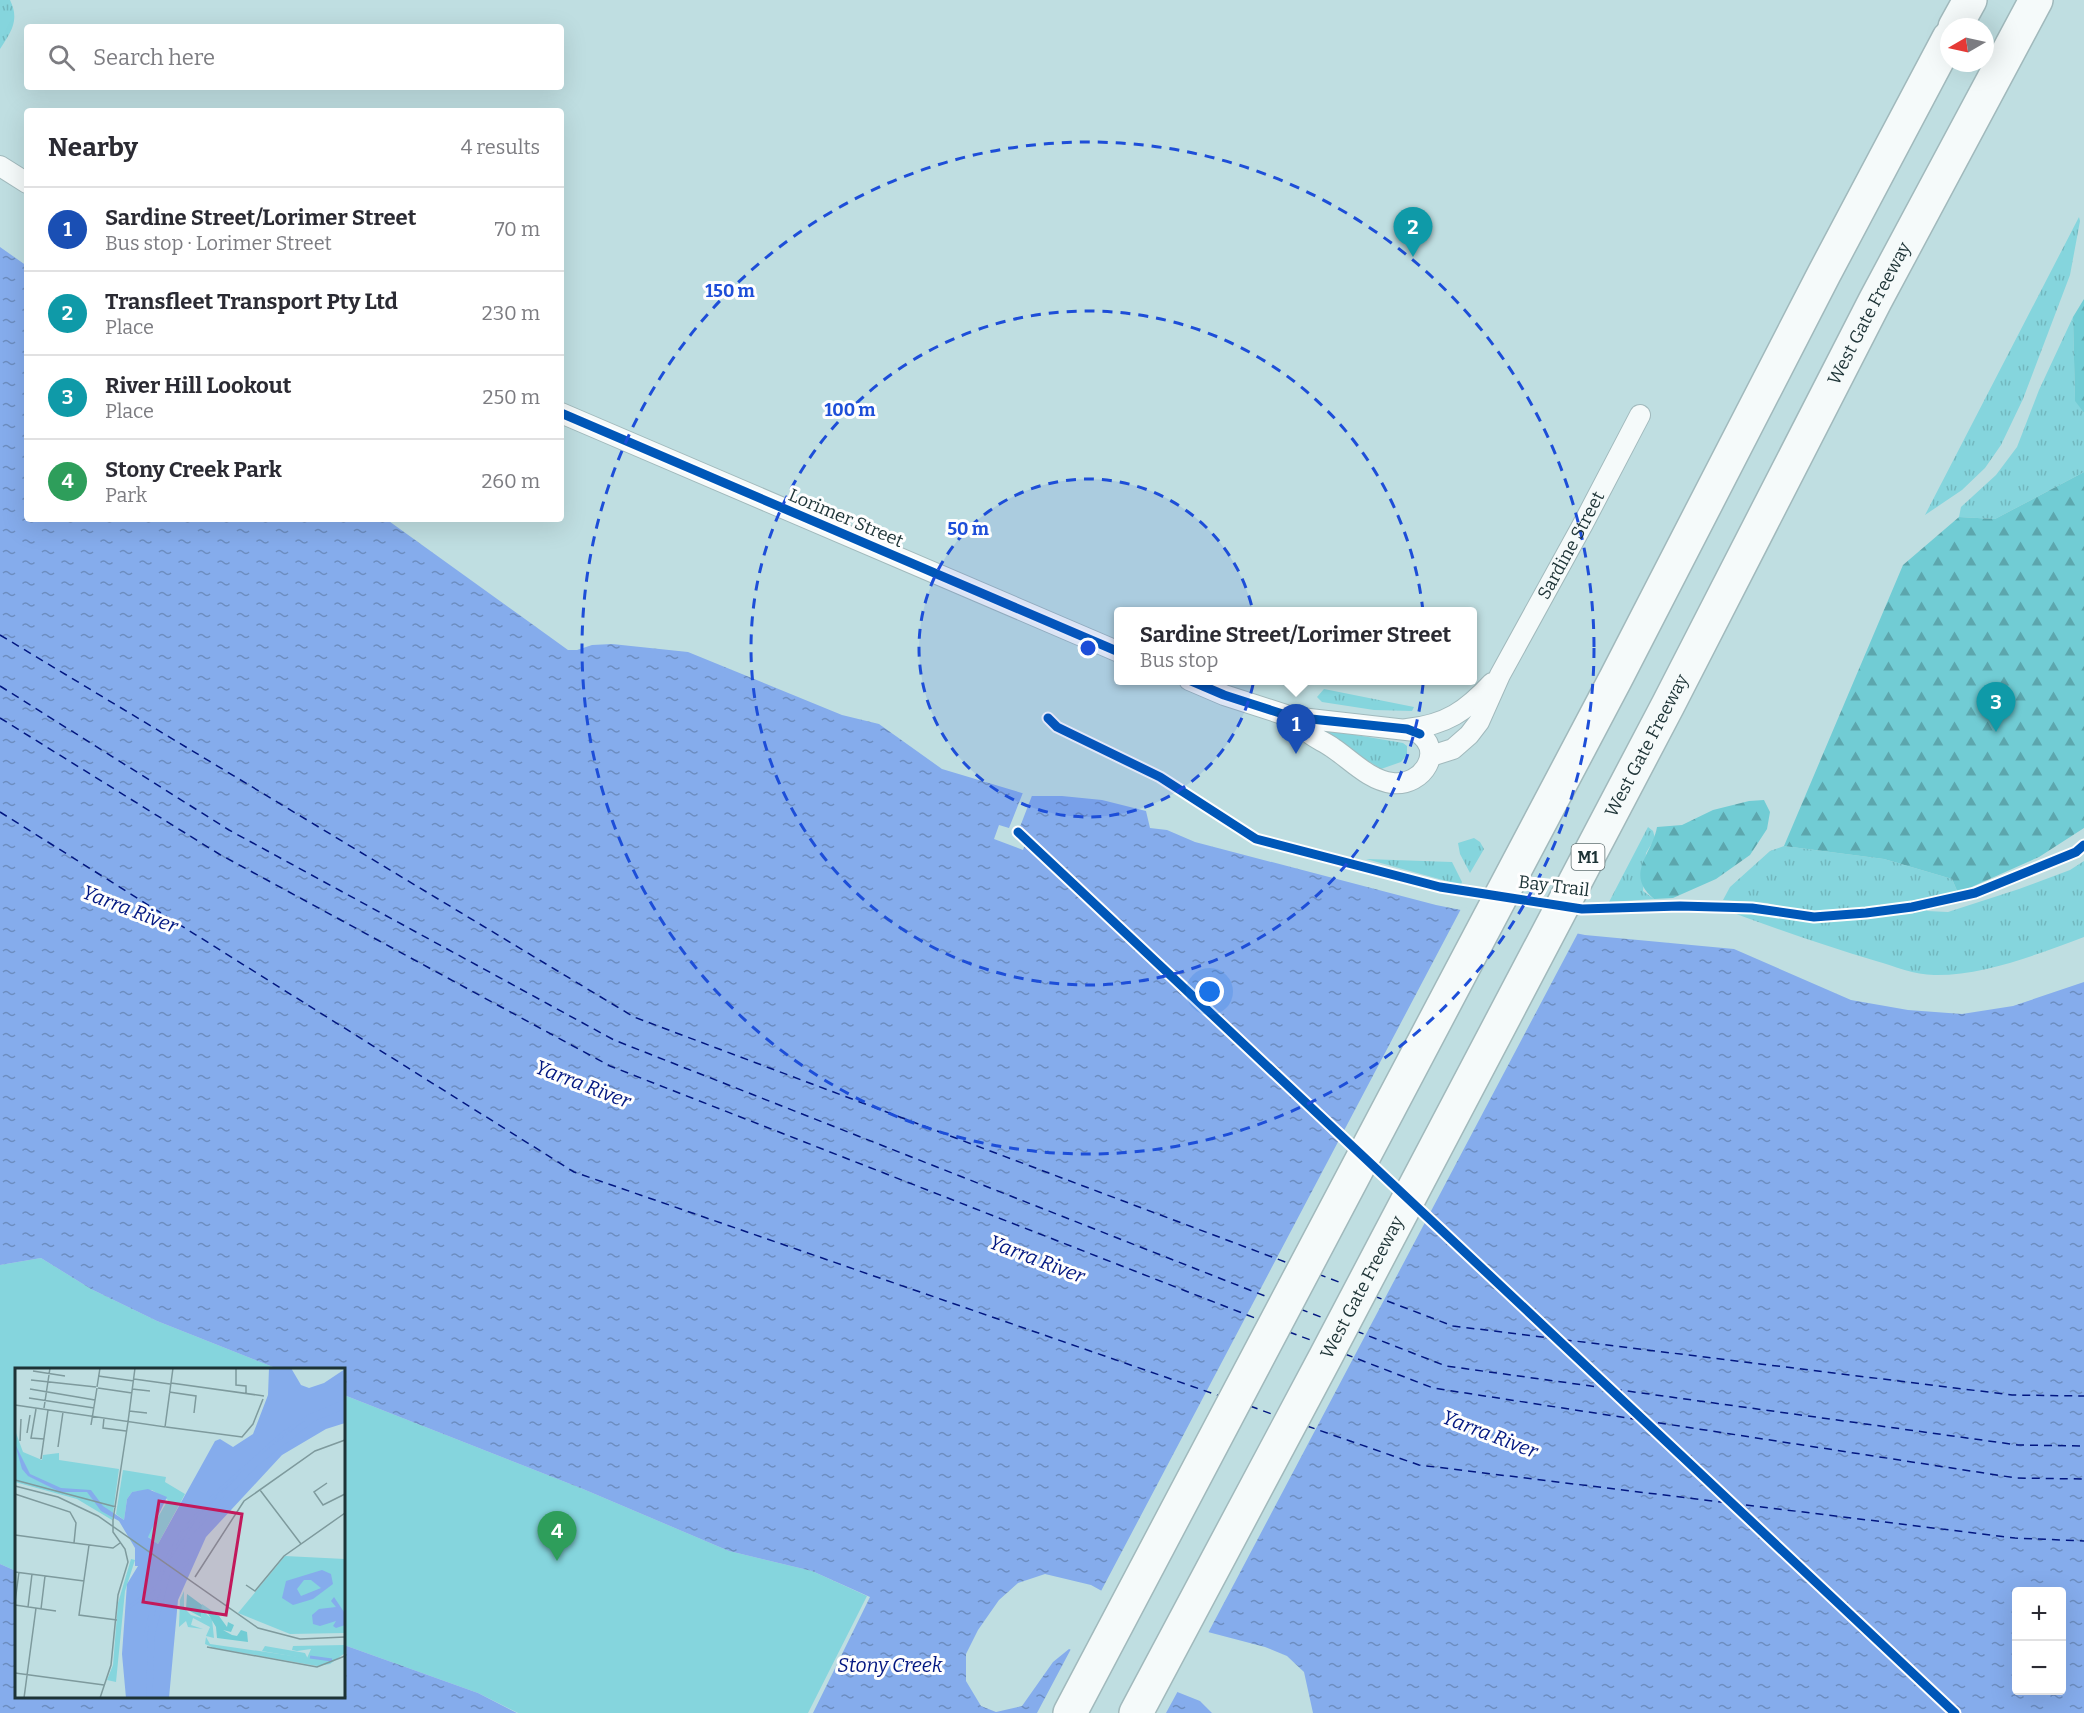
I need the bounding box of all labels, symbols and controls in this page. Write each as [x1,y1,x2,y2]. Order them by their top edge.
north arrow [1940,18,1994,72]
search box [24,24,564,90]
icon: search [45,41,78,74]
text: Search here [93,44,215,71]
text: Nearby [48,132,138,163]
text: 4 results [461,135,540,159]
text: Sardine Street/Lorimer Street [105,204,416,231]
pin: 2 [1394,208,1432,257]
text: 1 [63,217,72,241]
text: 70 m [494,217,540,241]
text: Bus stop · Lorimer Street [105,231,332,255]
street label: West Gate Freeway [1823,238,1916,389]
text: 150 m [705,280,755,302]
text: Transfleet Transport Pty Ltd [105,288,398,315]
text: 2 [62,301,73,325]
text: 230 m [482,301,540,325]
text: Place [105,315,154,339]
text: River Hill Lookout [105,372,291,399]
text: 3 [62,385,73,409]
text: 250 m [483,385,540,409]
text: Place [105,399,154,423]
text: 100 m [824,399,876,421]
text: Stony Creek Park [105,456,282,483]
text: 4 [61,469,74,493]
text: 260 m [481,469,540,493]
text: Park [105,483,147,507]
street label: Lorimer Street [785,484,907,552]
street label: Sardine Street [1533,487,1609,603]
text: 50 m [947,518,989,540]
popup [1114,607,1477,685]
text: Sardine Street/Lorimer Street [1140,621,1451,648]
centre of rings [1078,638,1098,658]
text: Bus stop [1140,648,1218,672]
street label: West Gate Freeway [1600,670,1693,821]
pin: 3 [1976,682,2016,732]
pin: 1 [1276,704,1316,754]
road number: M1 [1572,844,1604,870]
street label: Bay Trail [1517,871,1591,901]
water label: Yarra River [79,880,182,938]
your location [1195,977,1224,1006]
water label: Yarra River [532,1055,635,1113]
street label: West Gate Freeway [1316,1212,1409,1362]
water label: Yarra River [986,1230,1089,1288]
inset map [15,1368,345,1698]
water label: Yarra River [1439,1405,1542,1463]
pin: 4 [538,1512,576,1561]
map controls [2012,1587,2066,1695]
button: + [2012,1587,2066,1641]
button: − [2012,1641,2066,1695]
water label: Stony Creek [837,1653,943,1677]

